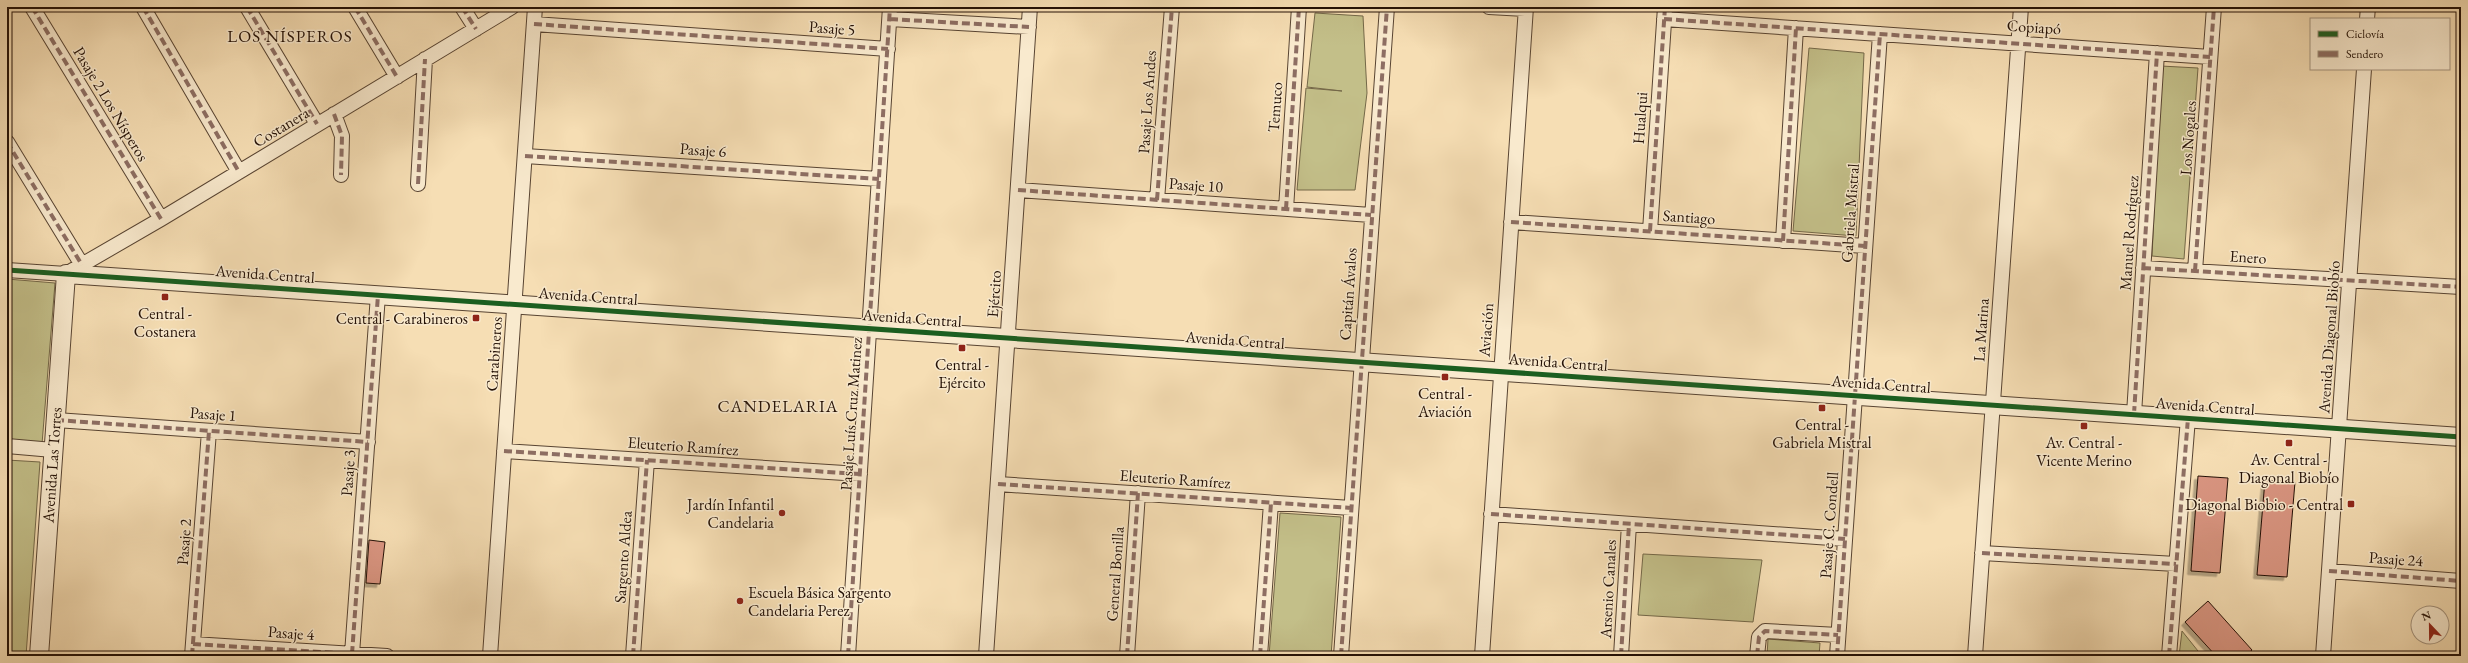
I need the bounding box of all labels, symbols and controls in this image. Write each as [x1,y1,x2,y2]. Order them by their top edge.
street label: Copiapó [2006,15,2062,39]
street label: Pasaje 5 [808,16,856,40]
legend [2310,18,2450,70]
district label: LOS NÍSPEROS [227,25,353,47]
text: Ciclovía [2346,26,2384,42]
street label: Pasaje 2 Los Nísperos [68,43,154,165]
text: Sendero [2346,46,2383,62]
street label: Pasaje Los Andes [1133,50,1161,154]
street label: Temuco [1263,81,1287,133]
street label: Hualqui [1628,91,1652,145]
street label: Los Nogales [2175,100,2201,176]
street label: Costanera [249,102,314,152]
street label: Pasaje 6 [679,138,727,162]
street label: Gabriela Mistral [1836,163,1864,263]
street label: Pasaje 10 [1168,173,1224,197]
street label: Manuel Rodríguez [2115,175,2143,291]
street label: Santiago [1662,205,1716,229]
street label: Enero [2229,245,2267,269]
street label: Capitán Ávalos [1334,247,1362,341]
street label: Avenida Central [214,260,316,288]
street label: Avenida Diagonal Biobío [2313,260,2345,415]
street label: Ejército [982,269,1006,318]
street label: Avenida Central [537,282,639,310]
marker: Central - Costanera [160,292,170,302]
street label: La Marina [1968,297,1994,362]
street label: Aviación [1474,302,1498,359]
place label: Central - Costanera [134,303,197,342]
street label: Avenida Central [861,304,963,332]
place label: Central - Carabineros [336,308,468,329]
marker: Central - Carabineros [471,313,481,323]
street label: Carabineros [481,316,507,392]
street label: Avenida Central [1184,326,1286,354]
street label: Pasaje Luís Cruz Matinez [835,337,867,491]
marker: Central - Ejército [957,343,967,353]
street label: Avenida Central [1507,348,1609,376]
place label: Central - Ejército [935,354,989,393]
street label: Avenida Central [1830,370,1932,398]
marker: Central - Aviación [1440,372,1450,382]
place label: Central - Aviación [1417,383,1473,422]
street label: Avenida Central [2154,392,2256,420]
district label: CANDELARIA [717,395,839,417]
street label: Pasaje 1 [189,402,237,426]
marker: Central - Gabriela Mistral [1817,403,1827,413]
street label: Avenida Las Torres [37,406,67,525]
place label: Central - Gabriela Mistral [1772,414,1872,453]
marker: Av. Central - Vicente Merino [2079,421,2089,431]
street label: Eleuterio Ramírez [627,432,739,460]
place label: Av. Central - Vicente Merino [2036,432,2132,471]
marker: Av. Central - Diagonal Biobío [2284,438,2294,448]
street label: Pasaje 3 [336,449,360,497]
place label: Av. Central - Diagonal Biobío [2239,449,2339,488]
street label: Eleuterio Ramírez [1119,465,1231,493]
street label: Pasaje C. Condell [1815,471,1843,579]
place label: Jardín Infantil Candelaria [685,494,775,533]
place label: Diagonal Biobio - Central [2185,494,2343,515]
marker: Diagonal Biobio - Central [2346,499,2356,509]
marker: Jardín Infantil Candelaria [777,508,787,518]
street label: Sargento Aldea [609,509,637,604]
street label: Pasaje 2 [172,518,196,566]
street label: General Bonilla [1101,525,1129,622]
street label: Arsenio Canales [1595,539,1621,640]
street label: Pasaje 24 [2368,547,2424,571]
place label: Escuela Básica Sargento Candelaria Perez [748,582,891,621]
marker: Escuela Básica Sargento Candelaria Perez [735,596,745,606]
north arrow [2410,605,2450,645]
text: N [2420,608,2433,624]
street label: Pasaje 4 [267,621,315,645]

